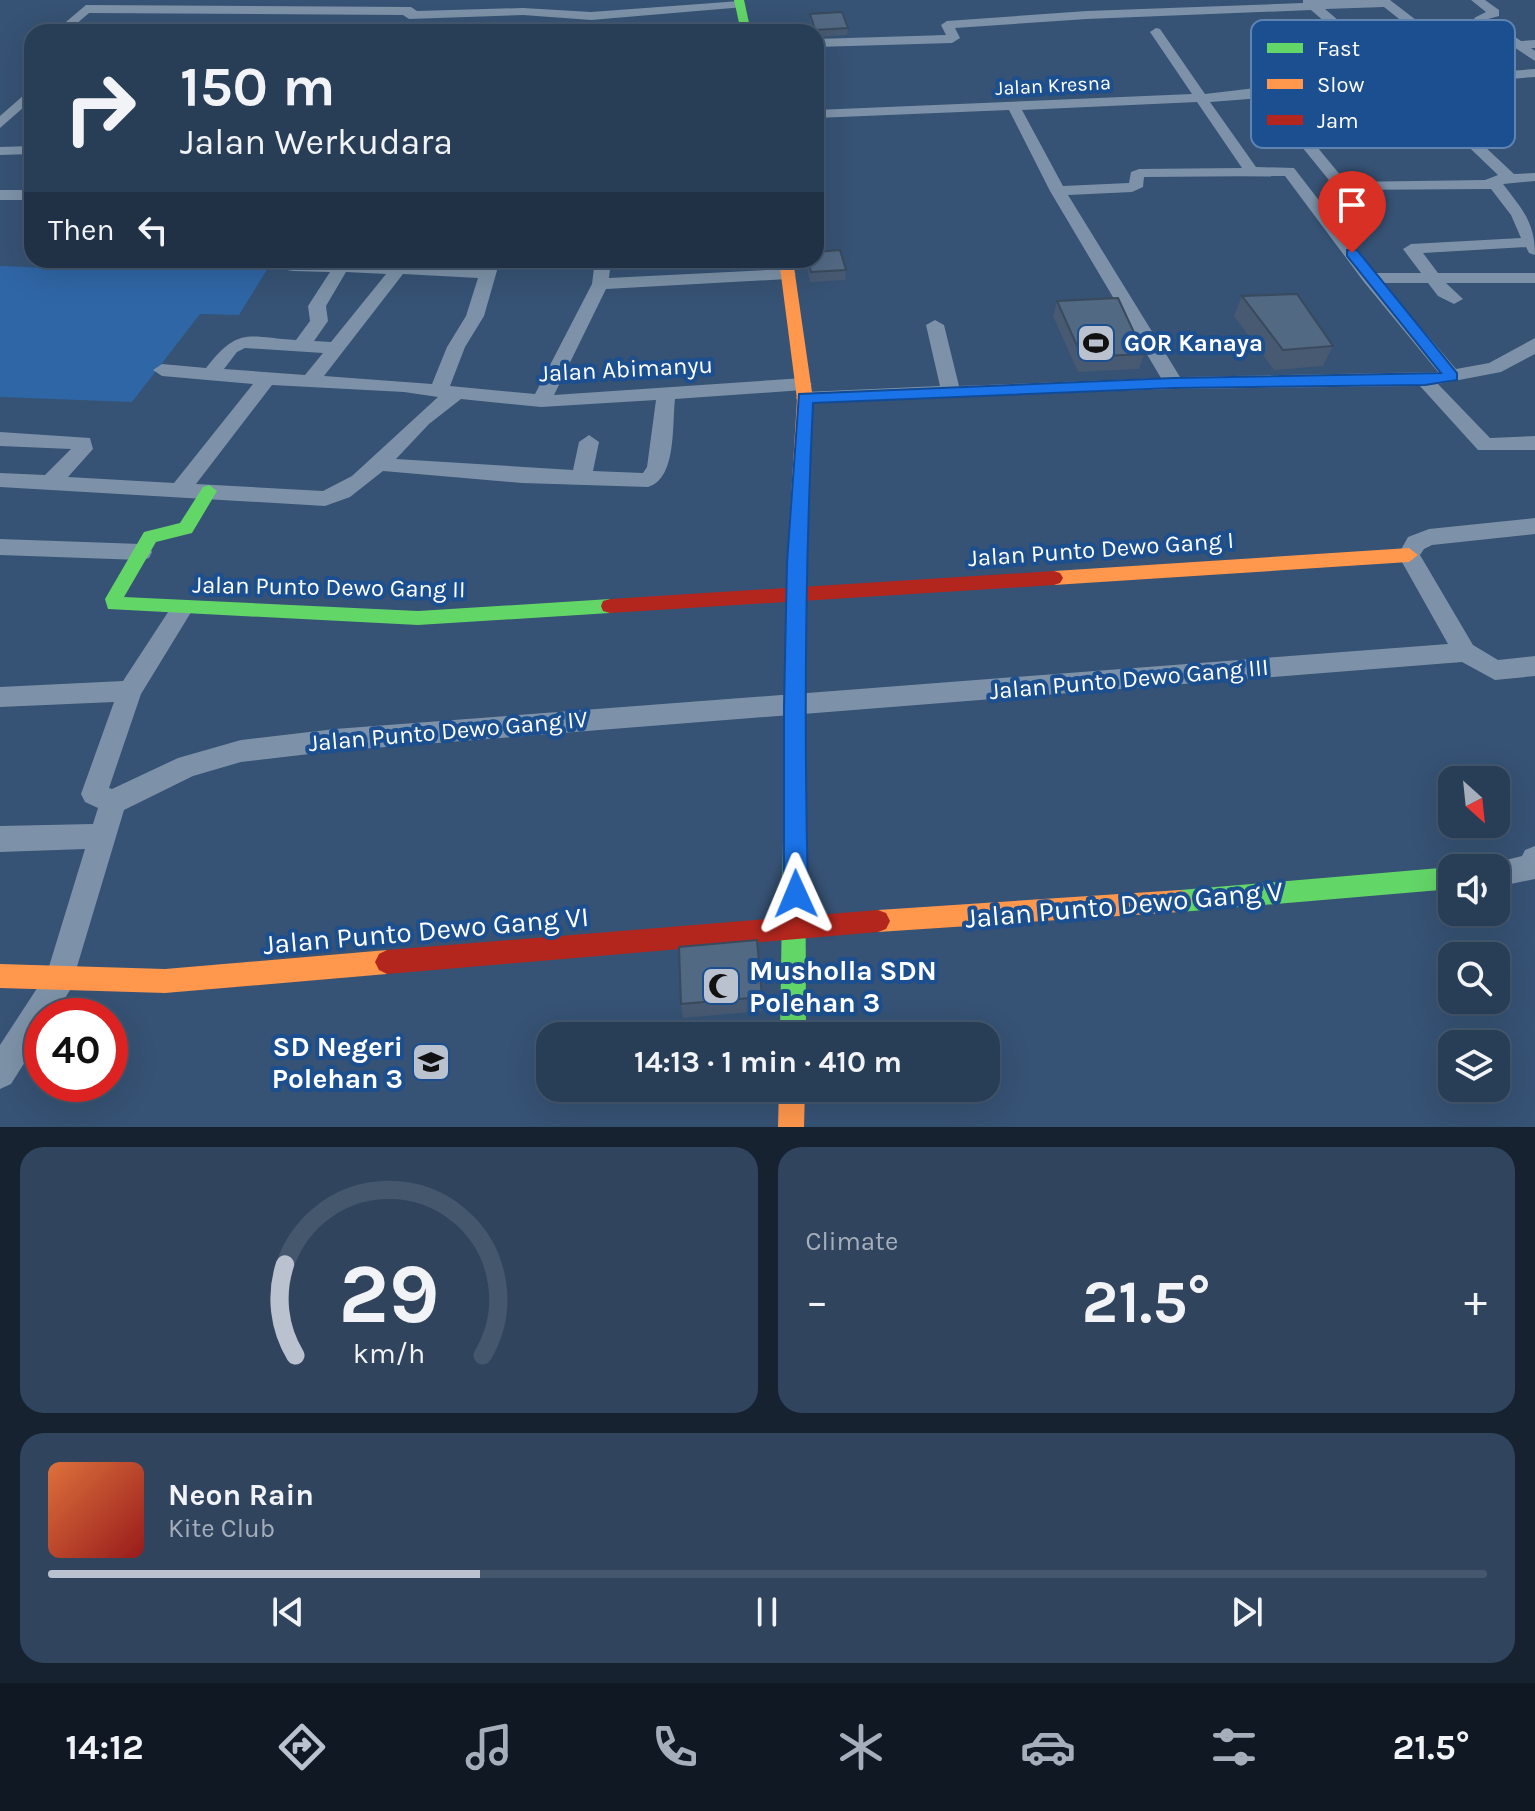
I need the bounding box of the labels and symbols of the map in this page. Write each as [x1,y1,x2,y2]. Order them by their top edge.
legend [1251,20,1515,148]
text: Fast [1317,36,1360,62]
street label: Jalan Kresna [995,71,1111,100]
text: Slow [1317,72,1364,98]
text: Jam [1317,108,1359,134]
pin [1318,171,1386,253]
sports icon: GOR Kanaya [1075,322,1117,364]
place label: GOR Kanaya [1124,329,1263,357]
street label: Jalan Abimanyu [538,350,714,388]
street label: Jalan Punto Dewo Gang I [967,526,1235,572]
street label: Jalan Punto Dewo Gang II [192,571,466,603]
street label: Jalan Punto Dewo Gang III [988,653,1270,705]
street label: Jalan Punto Dewo Gang IV [307,705,589,757]
north arrow [1438,766,1510,838]
position arrow [754,852,838,936]
street label: Jalan Punto Dewo Gang V [964,874,1285,935]
street label: Jalan Punto Dewo Gang VI [262,900,590,961]
place label: Musholla SDN Polehan 3 [749,954,937,1019]
mosque icon: Musholla SDN Polehan 3 [700,965,742,1007]
speed limit sign: 40 [24,998,128,1102]
place label: SD Negeri Polehan 3 [272,1030,403,1095]
school or university icon: SD Negeri Polehan 3 [410,1041,452,1083]

